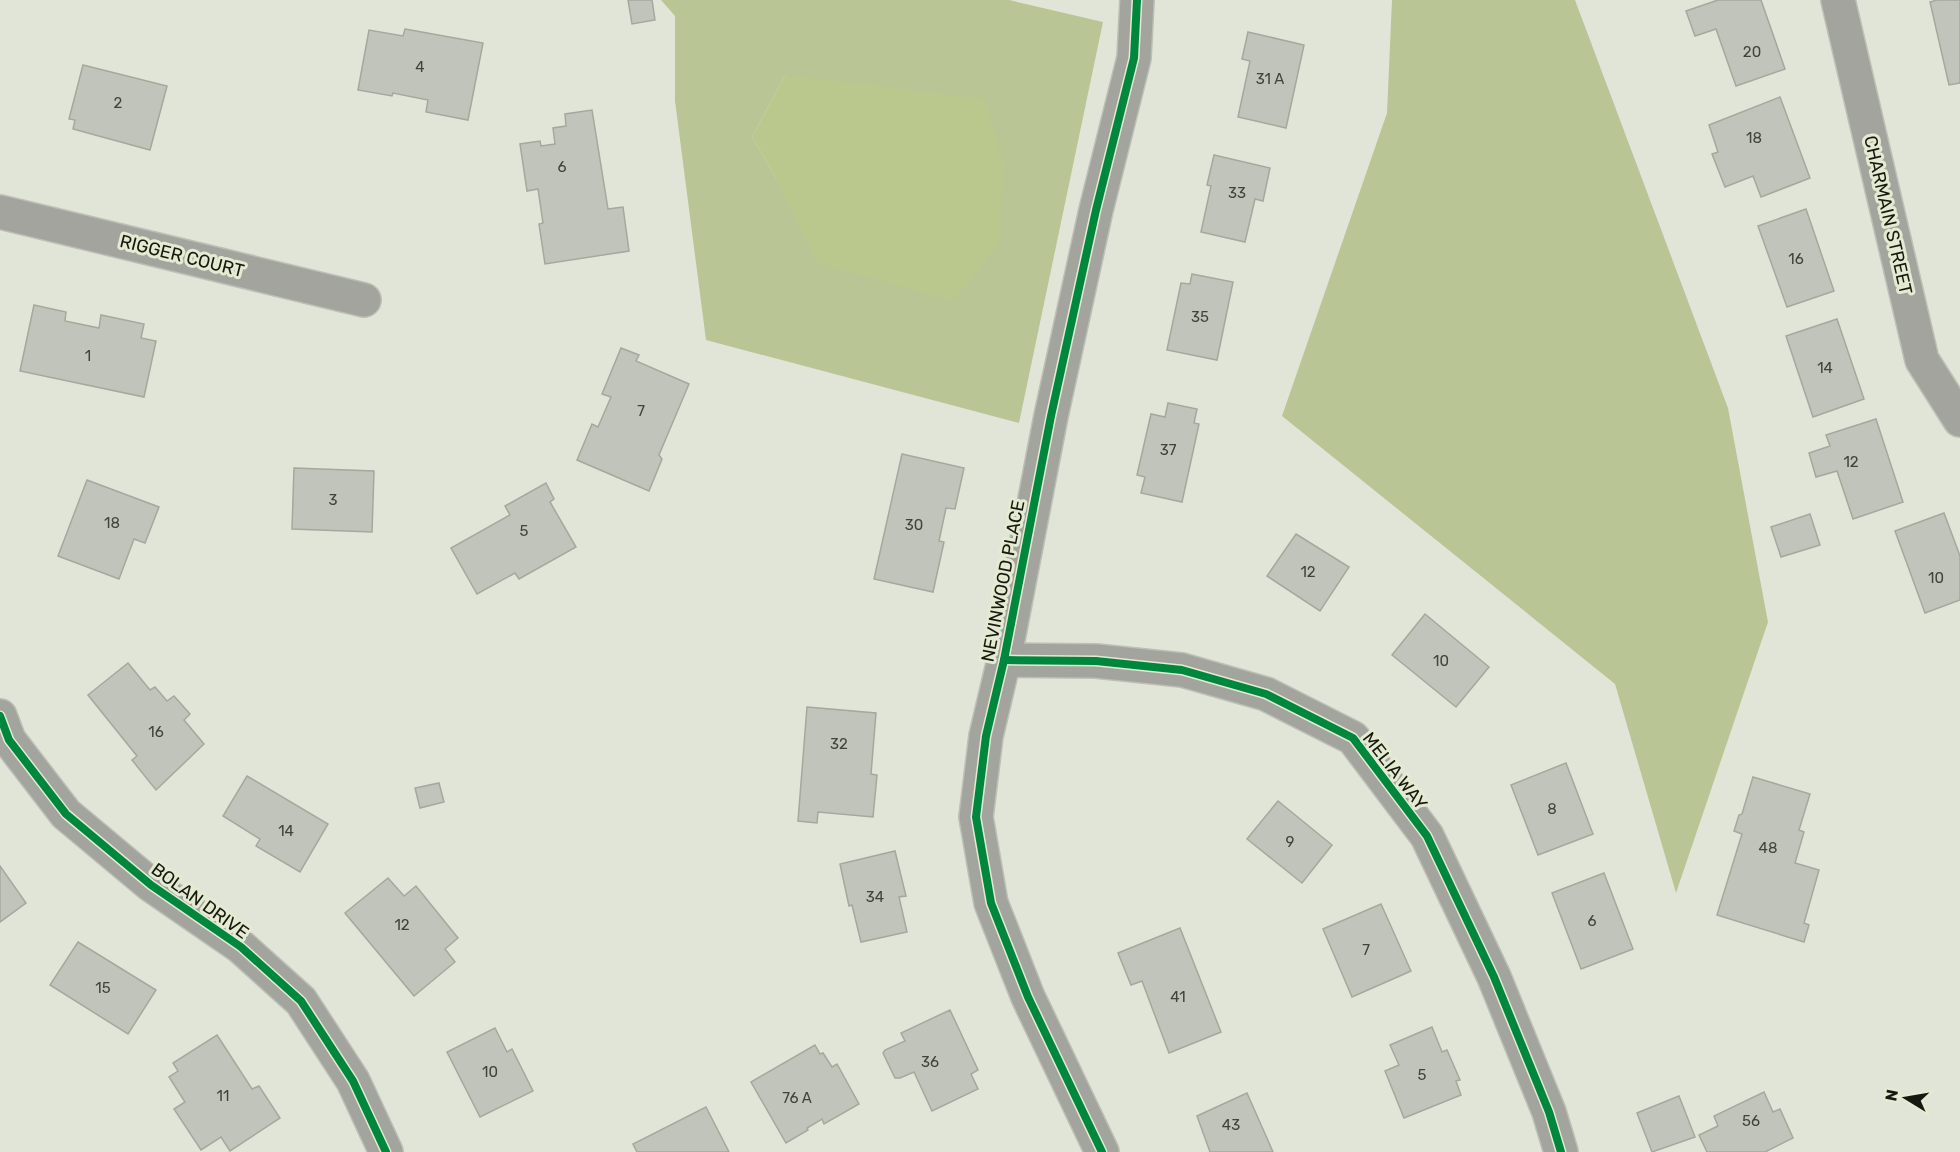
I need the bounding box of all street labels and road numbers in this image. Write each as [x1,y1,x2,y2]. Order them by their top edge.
street label: CHARMAIN STREET [1859,133,1917,297]
street label: RIGGER COURT [118,230,246,282]
street label: NEVINWOOD PLACE [977,498,1029,664]
street label: MELIA WAY [1358,728,1432,814]
street label: BOLAN DRIVE [147,858,253,944]

